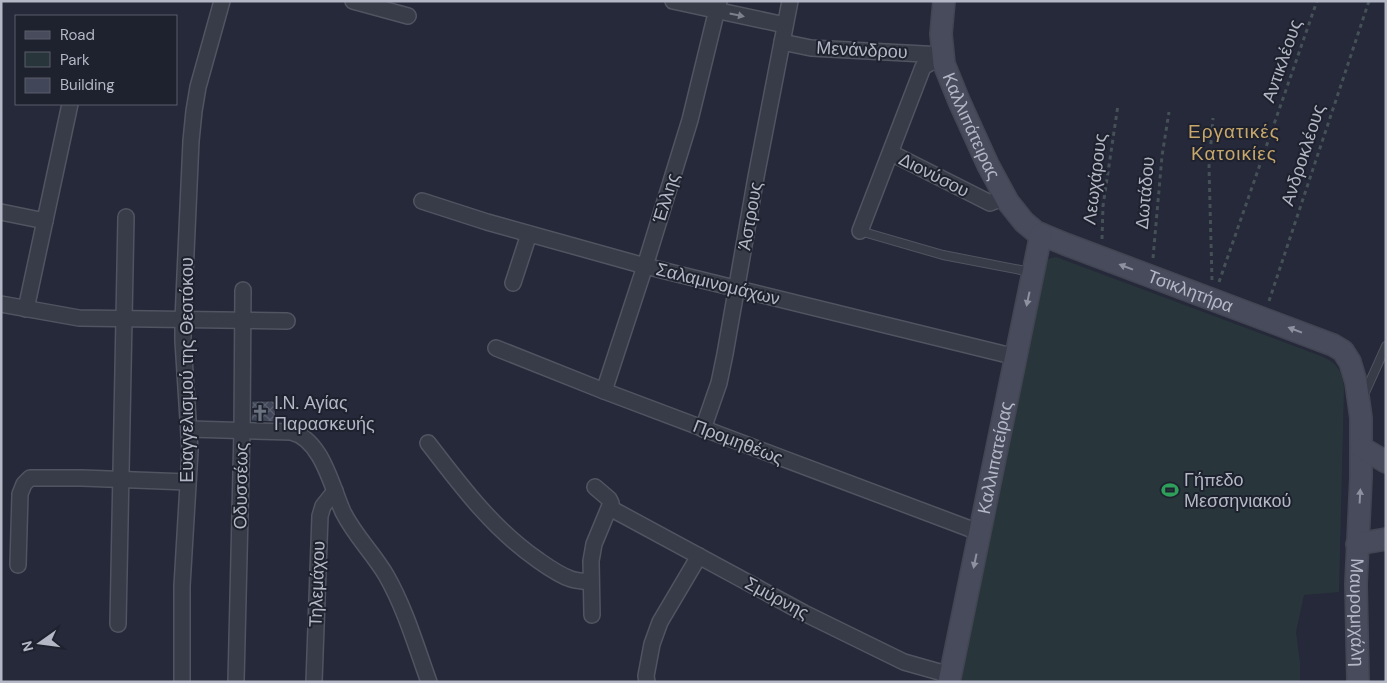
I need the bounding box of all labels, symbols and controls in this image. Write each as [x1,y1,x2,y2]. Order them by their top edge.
one-way arrow [730,12,746,20]
legend [15,15,178,105]
street label: Αντικλέους [1257,16,1308,106]
text: Road [60,25,95,45]
street label: Μενάνδρου [816,36,908,64]
text: Park [60,50,90,70]
street label: Καλλιπάτειρας [937,69,1006,184]
text: Building [60,75,115,95]
street label: Ανδροκλέους [1275,101,1331,209]
district label: Εργατικές Κατοικίες [1188,119,1280,166]
street label: Λεωχάρους [1077,132,1113,226]
street label: Διονύσου [895,147,973,203]
street label: Δωτάδου [1130,156,1160,230]
street label: Έλλης [647,170,685,227]
street label: Άστρους [732,180,768,252]
street label: Ευαγγελισμού της Θεοτόκου [175,257,199,483]
street label: Σαλαμινομάχων [654,257,782,311]
one-way arrow [1118,263,1133,271]
street label: Τσικλητήρα [1144,264,1237,318]
one-way arrow [1023,291,1031,307]
one-way arrow [1287,326,1302,333]
place label: Ι.Ν. Αγίας Παρασκευής [274,391,375,436]
street label: Καλλιπατείρας [972,399,1018,516]
church icon: Ι.Ν. Αγίας Παρασκευής [250,403,270,423]
street label: Προμηθέως [690,414,787,470]
street label: Οδυσσέως [228,442,254,530]
place label: Γήπεδο Μεσσηνιακού [1184,468,1291,513]
sports icon: Γήπεδο Μεσσηνιακού [1160,480,1180,500]
one-way arrow [1357,487,1365,503]
street label: Τηλεμάχου [304,540,330,628]
one-way arrow [970,553,978,569]
street label: Μαυρομιχάλη [1344,558,1370,667]
street label: Σμύρνης [741,571,813,625]
north arrow [15,618,65,668]
text: N [17,639,37,653]

